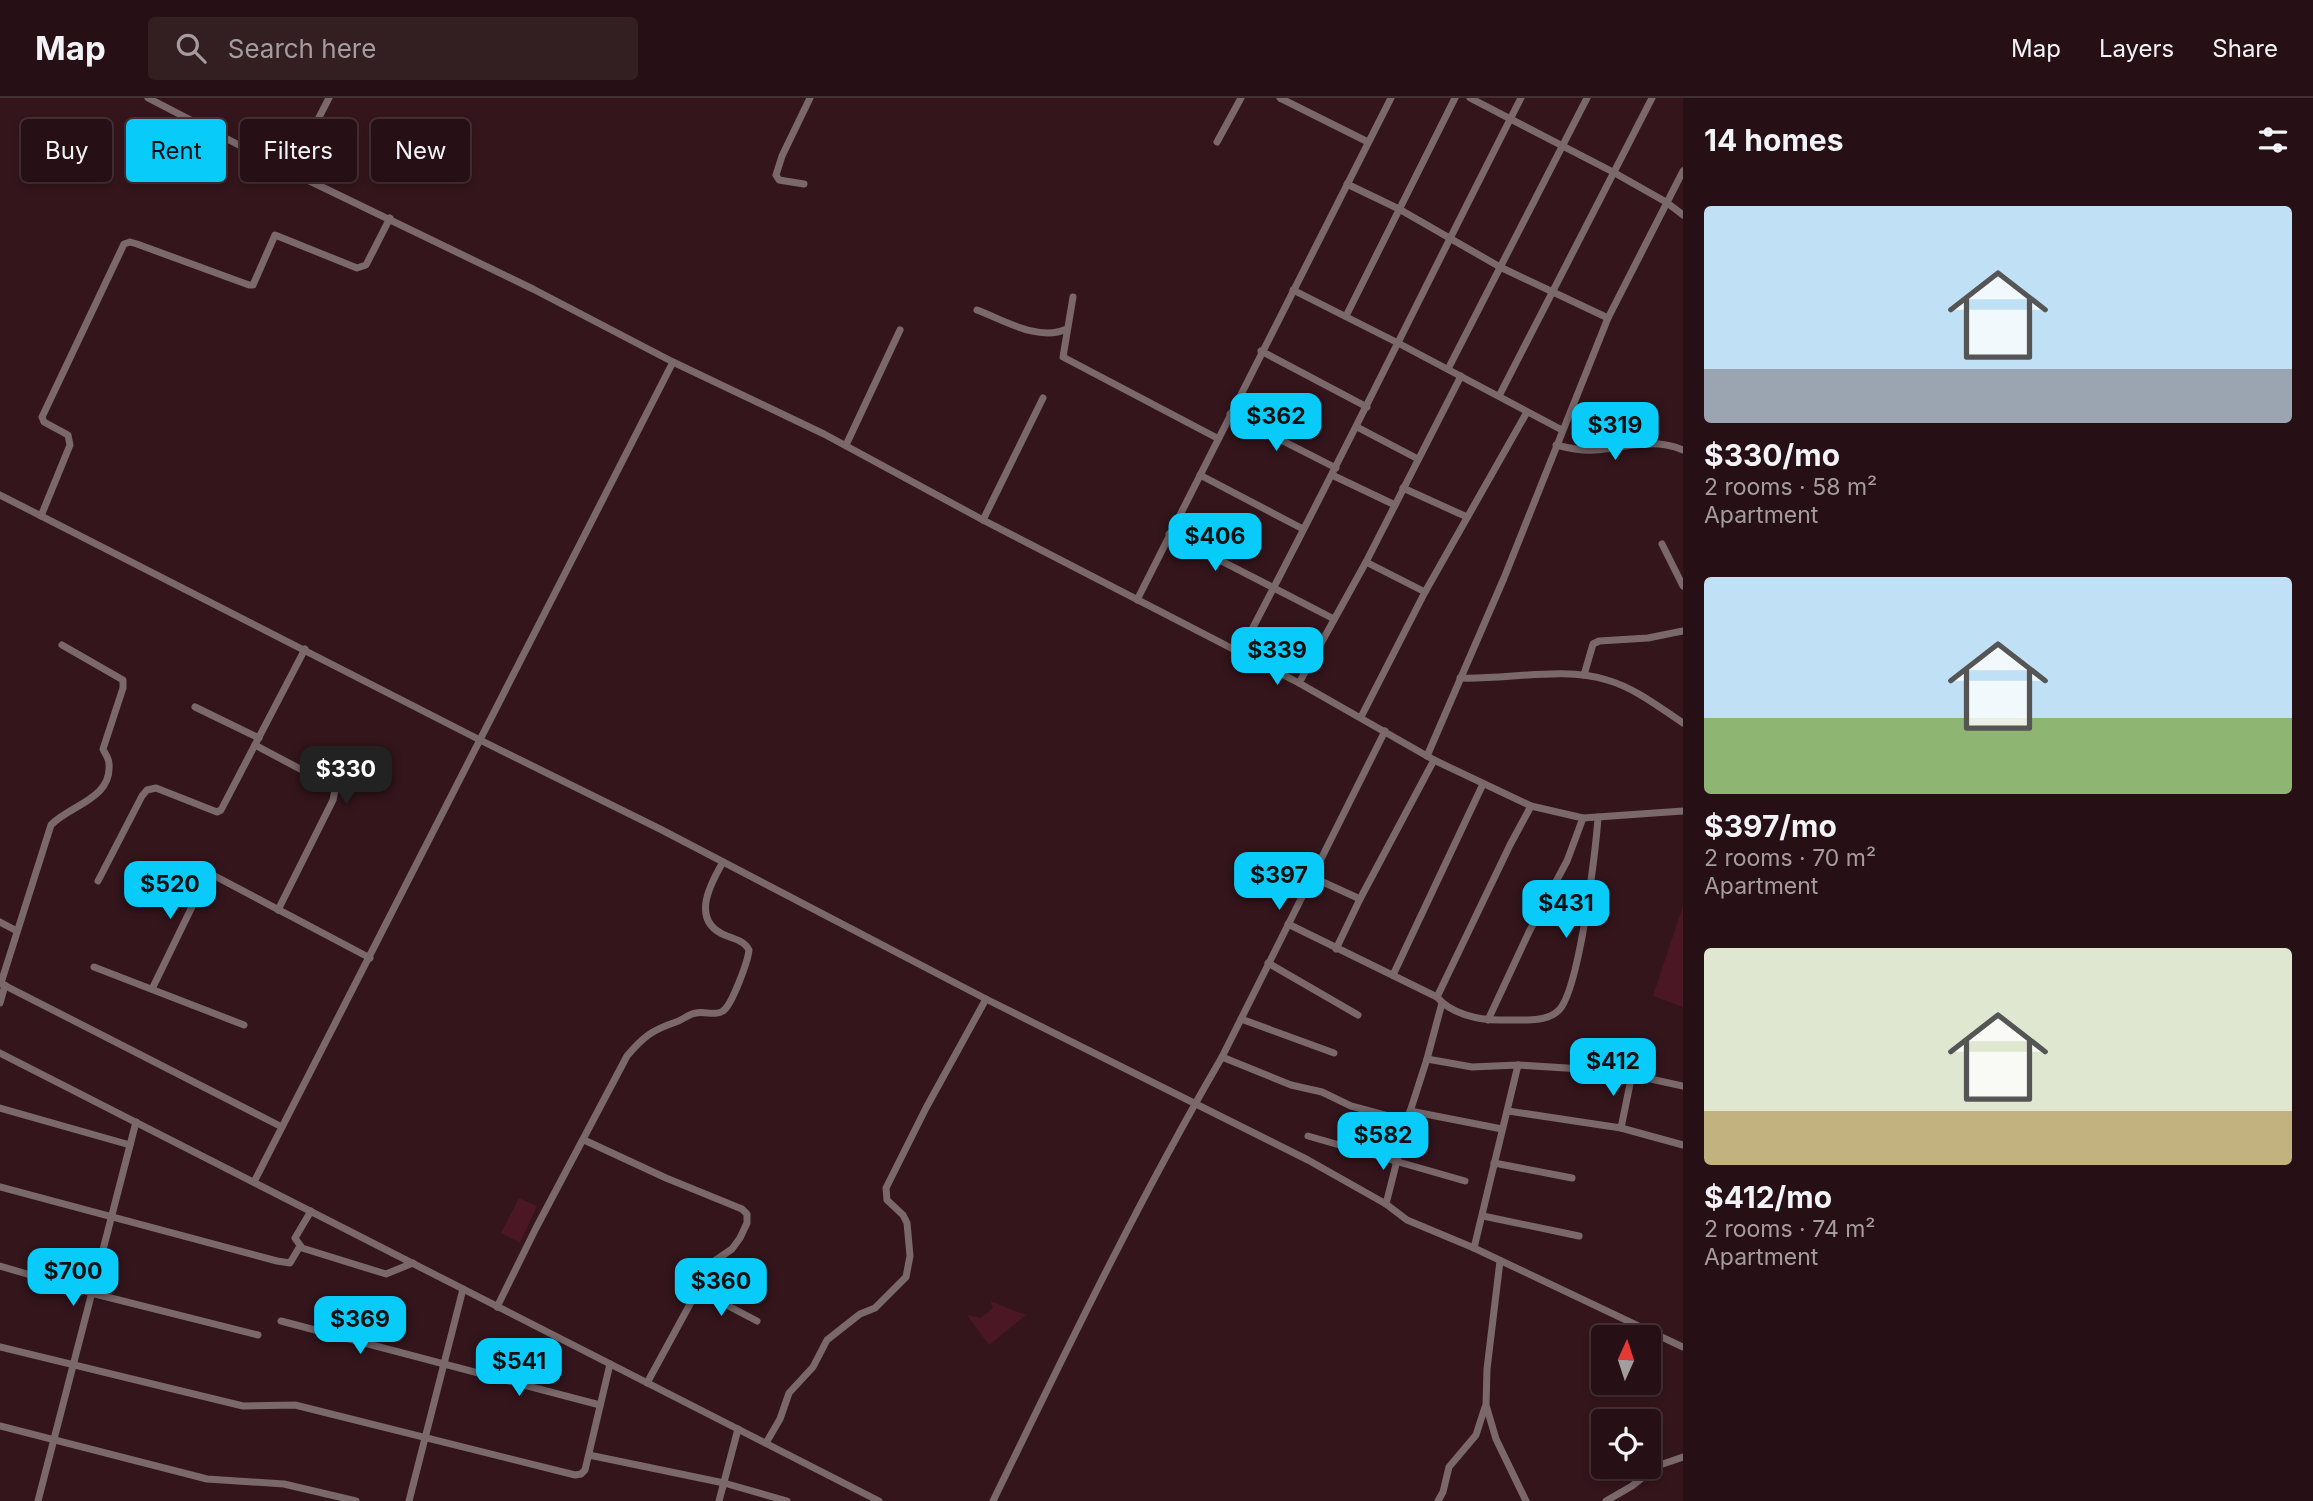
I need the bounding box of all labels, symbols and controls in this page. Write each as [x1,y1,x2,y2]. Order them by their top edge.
search box [148,17,638,80]
text: Map [35,28,106,68]
icon: search [172,29,210,67]
text: Search here [228,33,376,64]
text: Map [2011,34,2061,63]
text: Layers [2099,34,2174,63]
text: Share [2212,34,2278,63]
chip: Buy [21,119,112,182]
chip: Rent [126,119,226,182]
chip: Filters [240,119,357,182]
chip: New [371,119,470,182]
icon: filters [2254,121,2292,159]
text: 14 homes [1704,122,1843,158]
icon: home [1935,252,2061,378]
pin: $362 [1235,394,1317,453]
text: $362 [1246,402,1306,430]
pin: $319 [1574,402,1656,462]
text: $319 [1588,411,1642,439]
text: $330/mo [1704,437,1840,473]
text: 2 rooms · 58 m² [1704,473,1877,501]
text: Apartment [1704,501,1818,529]
pin: $406 [1174,514,1256,573]
text: $406 [1184,522,1246,550]
icon: home [1935,623,2061,749]
pin: $339 [1236,628,1318,687]
text: $339 [1247,636,1307,664]
pin: $330 [305,746,387,806]
text: $330 [316,755,376,783]
text: $397/mo [1704,808,1837,844]
text: 2 rooms · 70 m² [1704,844,1876,872]
pin: $397 [1238,852,1320,912]
text: $397 [1250,861,1308,889]
pin: $520 [129,862,211,921]
text: $520 [140,870,200,898]
text: Apartment [1704,872,1818,900]
pin: $431 [1525,880,1607,940]
text: $431 [1538,889,1594,917]
icon: home [1935,994,2061,1120]
pin: $412 [1572,1038,1654,1098]
text: $412 [1586,1047,1640,1075]
pin: $582 [1342,1112,1424,1172]
text: $582 [1353,1121,1413,1149]
text: $412/mo [1704,1179,1832,1215]
text: 2 rooms · 74 m² [1704,1215,1876,1243]
text: Apartment [1704,1243,1818,1271]
pin: $700 [32,1248,114,1308]
text: $700 [43,1257,103,1285]
pin: $360 [680,1258,762,1318]
text: $360 [691,1267,751,1295]
pin: $369 [319,1296,401,1356]
text: $369 [330,1305,390,1333]
north arrow [1591,1325,1661,1395]
map controls [1591,1325,1661,1479]
pin: $541 [478,1338,560,1398]
text: $541 [492,1347,546,1375]
button: locate [1591,1409,1661,1479]

